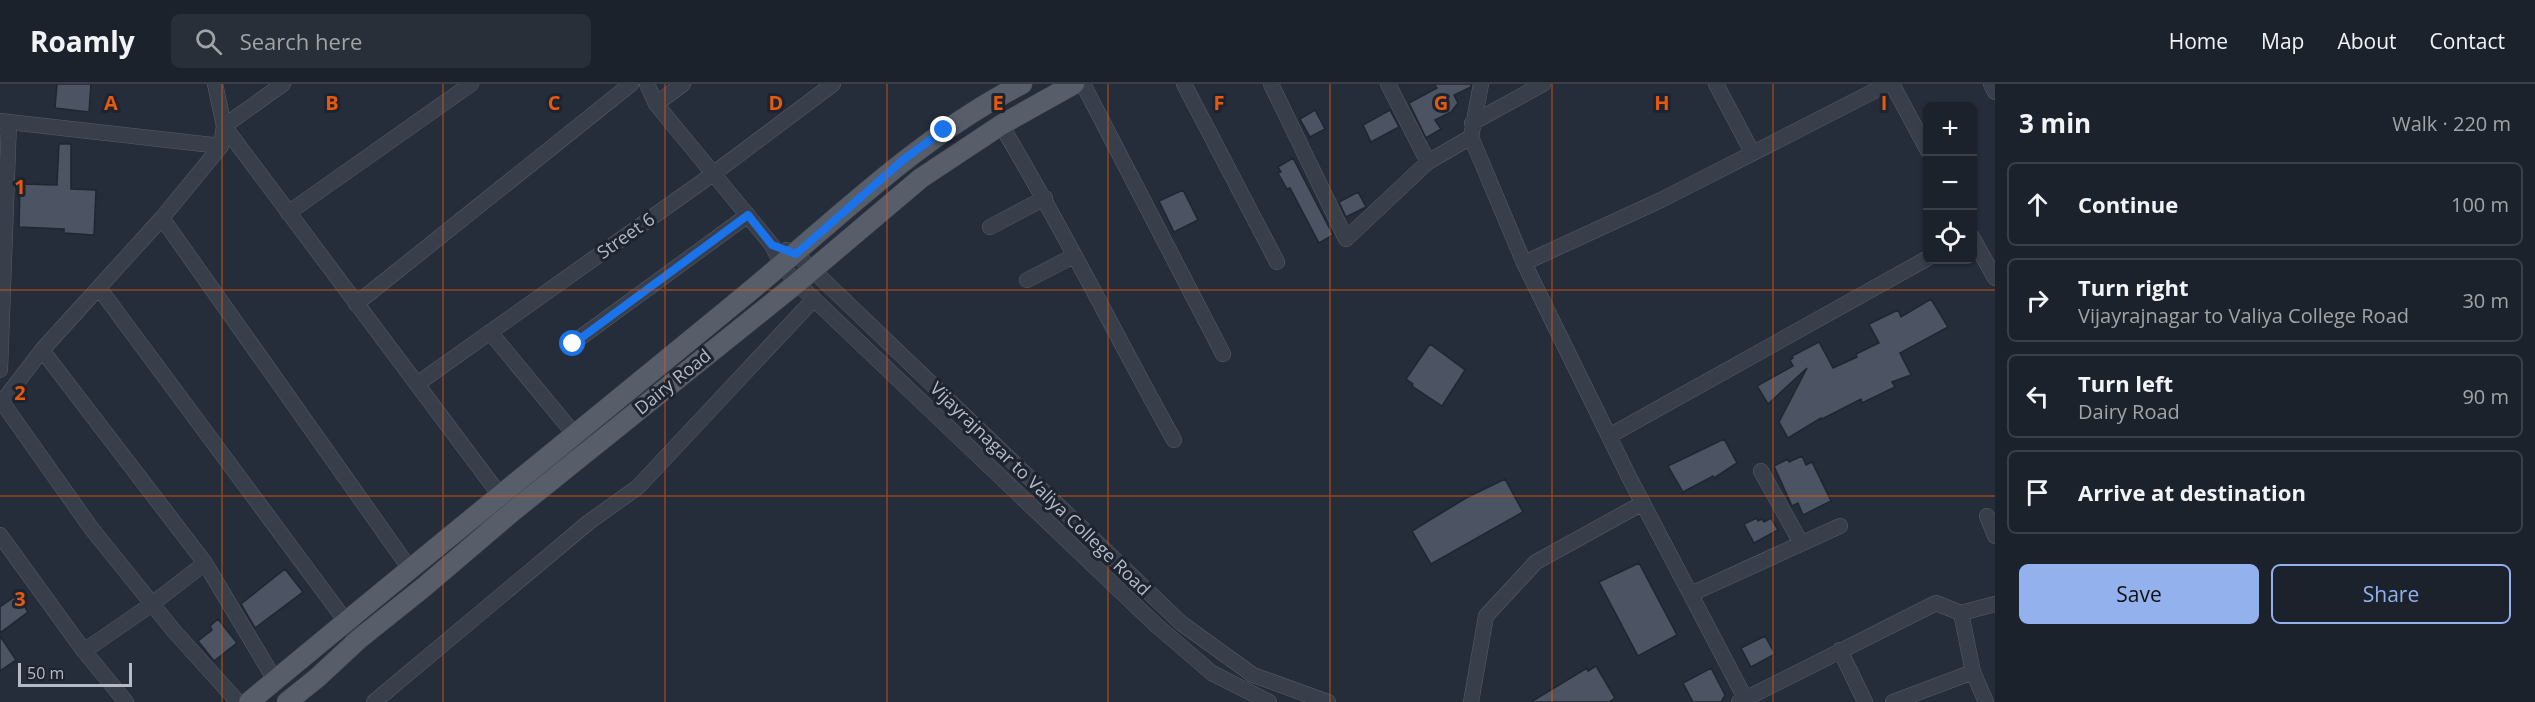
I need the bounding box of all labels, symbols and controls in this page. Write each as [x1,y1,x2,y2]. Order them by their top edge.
search box [171,14,591,68]
text: Roamly [30,22,135,60]
icon: search [192,25,225,58]
text: Search here [240,26,362,56]
text: Home [2169,27,2228,55]
text: Map [2261,27,2304,55]
text: About [2337,27,2397,55]
text: Contact [2430,27,2505,55]
text: A [104,89,118,116]
text: B [325,89,339,116]
text: C [548,89,561,116]
text: D [769,89,783,116]
text: E [992,89,1004,116]
text: F [1214,89,1224,116]
text: G [1434,89,1448,116]
text: H [1654,89,1670,116]
text: I [1881,89,1887,116]
map controls [1923,102,1977,264]
button: + [1923,102,1977,156]
text: 3 min [2019,105,2091,141]
text: Walk · 220 m [2392,110,2511,137]
route end [930,116,956,142]
button: − [1923,156,1977,210]
text: 1 [14,173,26,200]
icon: ahead [2021,188,2054,221]
text: Continue [2078,189,2178,219]
text: 100 m [2451,191,2509,218]
street label: Street 6 [592,207,659,264]
button: locate [1923,210,1977,264]
text: Turn right [2078,272,2189,302]
icon: right [2021,284,2054,317]
text: 30 m [2462,287,2509,314]
text: Vijayrajnagar to Valiya College Road [2078,302,2409,329]
route start [559,330,585,356]
street label: Dairy Road [629,343,716,419]
text: Turn left [2078,368,2173,398]
street label: Vijayrajnagar to Valiya College Road [925,376,1156,600]
text: 2 [14,379,26,406]
icon: left [2021,380,2054,413]
text: 90 m [2462,383,2509,410]
text: Dairy Road [2078,398,2180,425]
icon: arrive [2021,476,2054,509]
text: Arrive at destination [2078,477,2306,507]
button: Save [2019,564,2259,624]
button: Share [2271,564,2511,624]
text: 3 [14,585,26,612]
scale bar [18,660,132,688]
text: 50 m [27,662,64,684]

